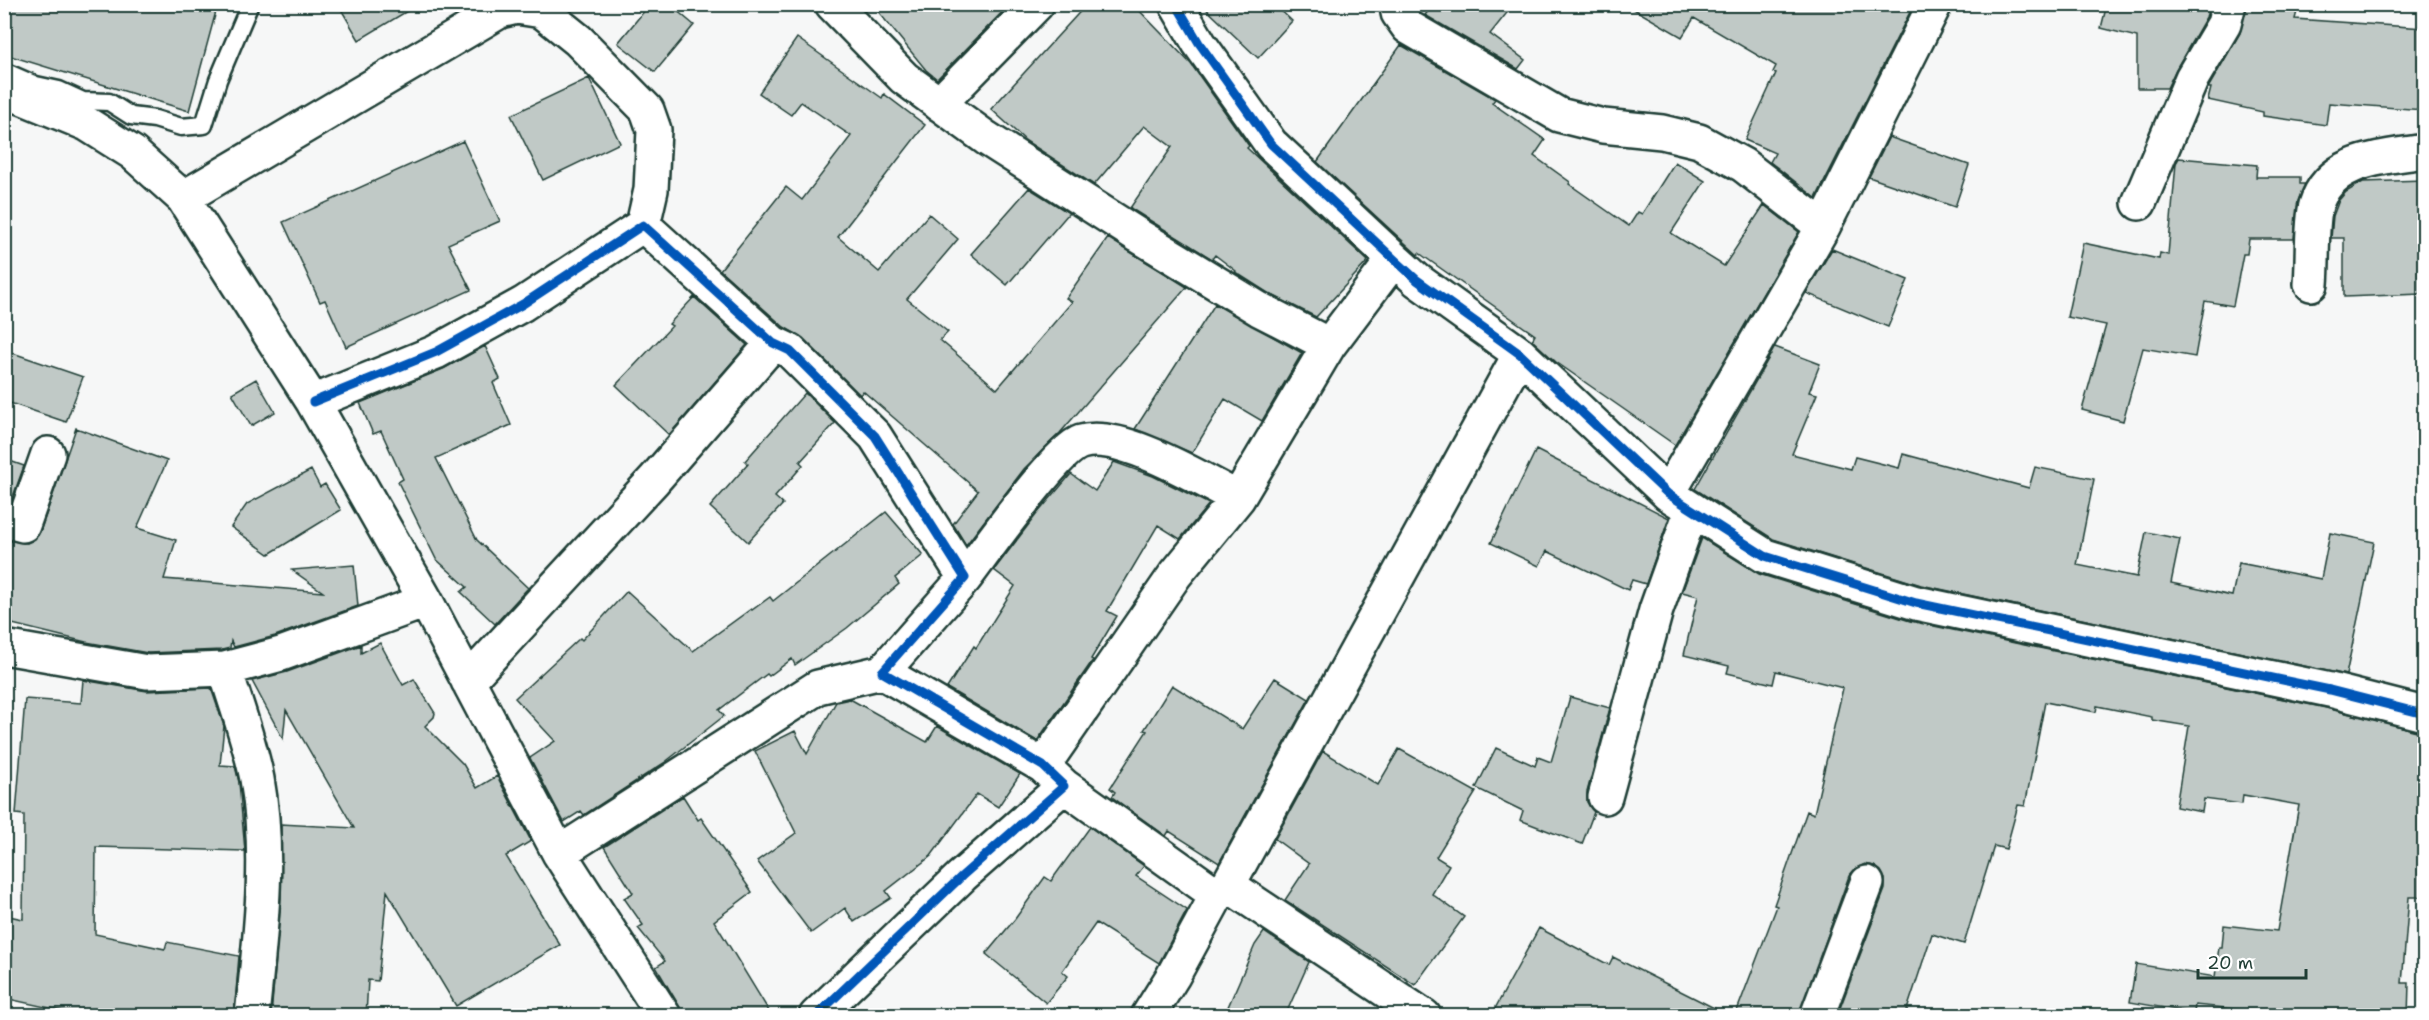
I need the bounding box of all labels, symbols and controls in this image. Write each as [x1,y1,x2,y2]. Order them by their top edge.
scale bar [2198,942,2306,980]
text: 20 m [2207,951,2253,975]

